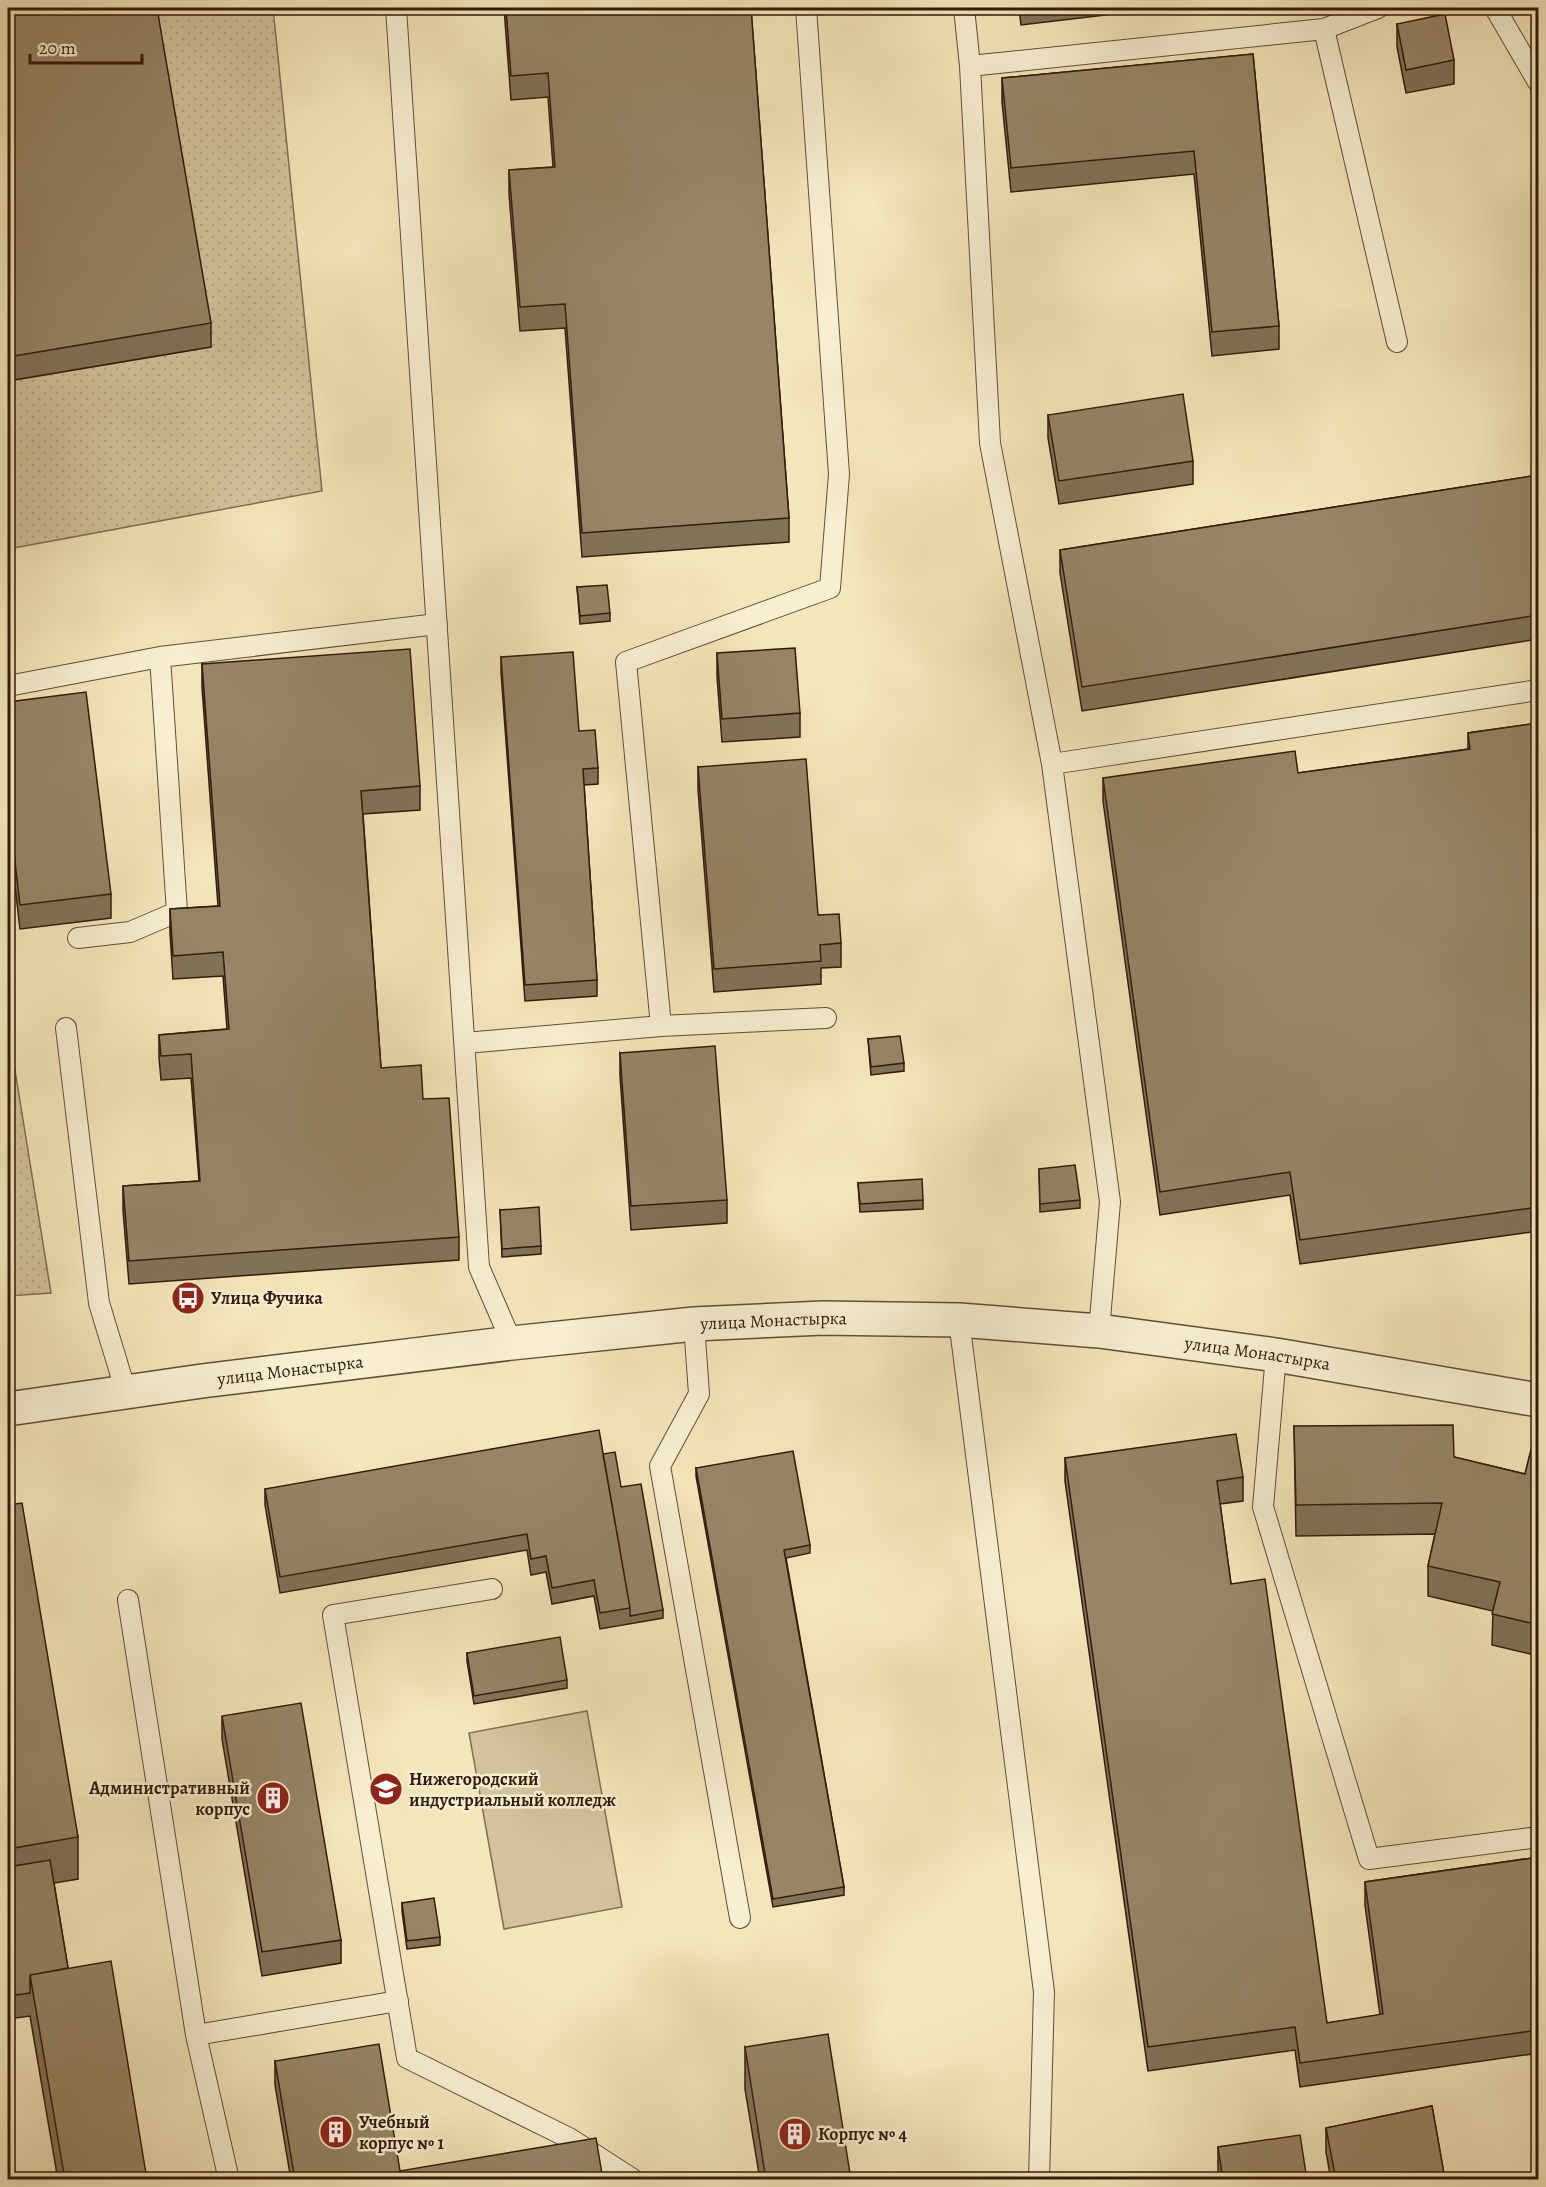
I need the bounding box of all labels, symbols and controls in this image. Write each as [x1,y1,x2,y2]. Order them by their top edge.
scale bar [30,27,142,65]
text: 20 m [39,36,76,60]
bus stop icon: Улица Фучика [170,1280,206,1316]
place label: Улица Фучика [211,1286,323,1310]
street label: улица Монастырка [699,1306,848,1336]
street label: улица Монастырка [1182,1331,1333,1376]
street label: улица Монастырка [215,1349,365,1391]
place label: Нижегородский индустриальный колледж [409,1767,616,1812]
school or university icon: Нижегородский индустриальный колледж [368,1771,404,1807]
place label: Административный корпус [88,1776,250,1821]
building icon: Административный корпус [255,1780,291,1816]
place label: Учебный корпус № 1 [359,2110,444,2155]
building icon: Учебный корпус № 1 [318,2114,354,2150]
building icon: Корпус № 4 [777,2116,813,2152]
place label: Корпус № 4 [818,2122,907,2146]

